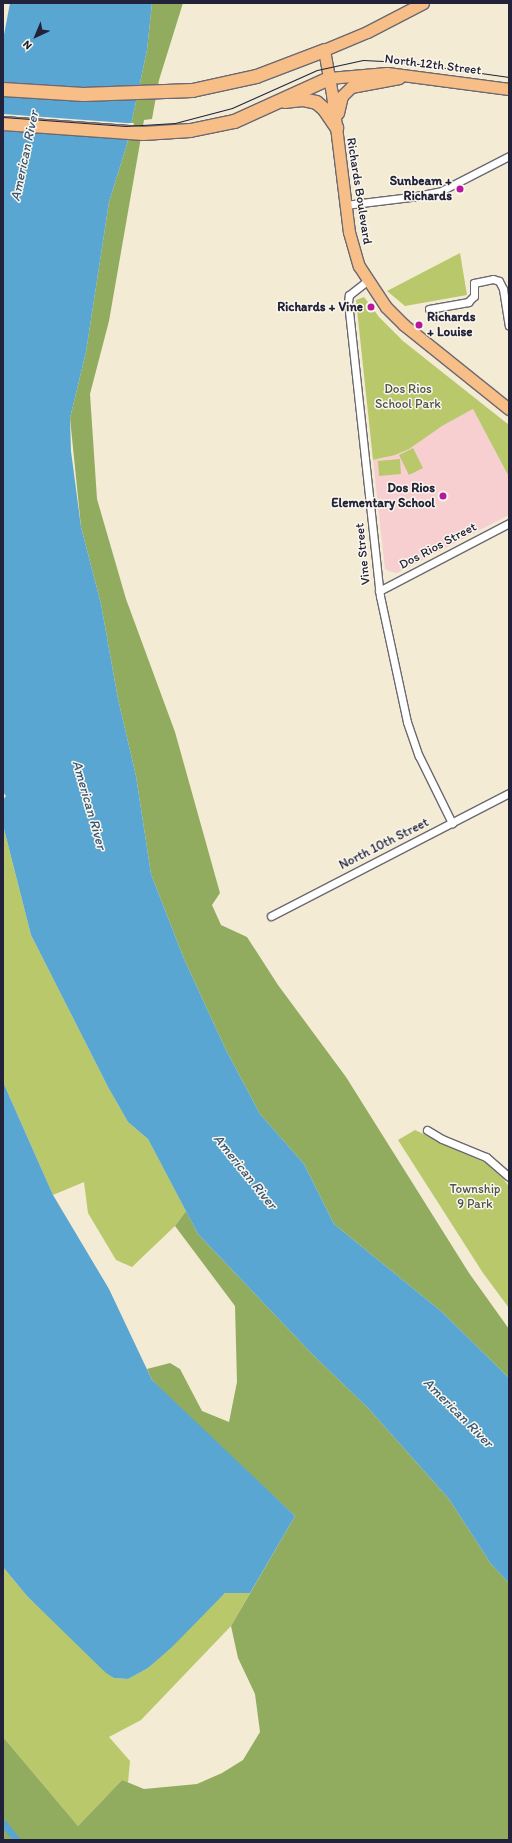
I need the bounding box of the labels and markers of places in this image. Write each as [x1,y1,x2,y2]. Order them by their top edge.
place label: Sunbeam + Richards [390,174,452,205]
marker: Sunbeam + Richards [455,184,465,194]
place label: Richards + Vine [277,299,363,315]
marker: Richards + Vine [366,302,376,312]
place label: Richards + Louise [427,310,475,341]
marker: Richards + Louise [414,320,424,330]
place label: Dos Rios Elementary School [331,481,435,512]
marker: Dos Rios Elementary School [438,491,448,501]

